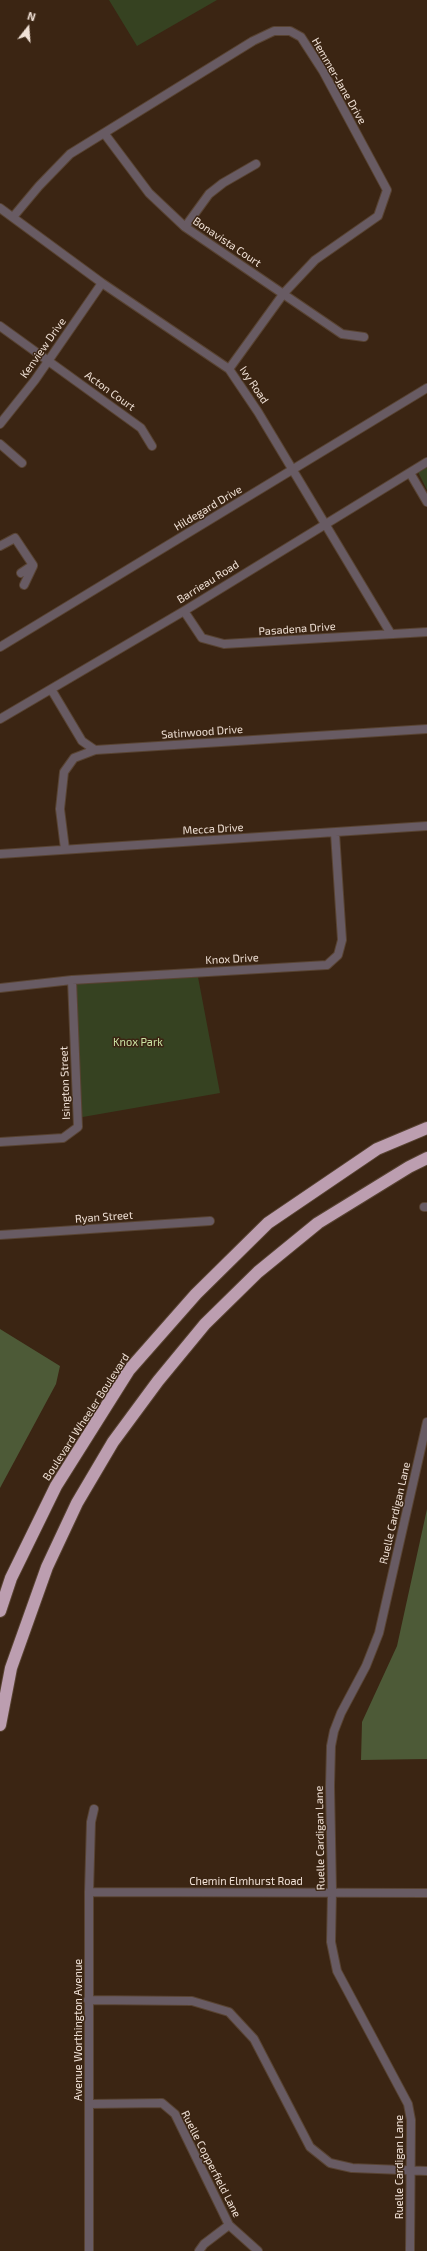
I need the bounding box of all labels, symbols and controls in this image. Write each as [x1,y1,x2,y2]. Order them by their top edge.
north arrow [8,8,48,48]
text: N [26,9,37,23]
street label: Hemmer-Jane Drive [309,35,369,127]
street label: Bonavista Court [190,214,264,270]
street label: Kenview Drive [17,315,69,381]
street label: Ivy Road [237,364,271,406]
street label: Acton Court [82,368,138,414]
street label: Hildegard Drive [172,483,244,533]
street label: Barrieau Road [175,558,241,606]
street label: Pasadena Drive [258,620,336,638]
street label: Satinwood Drive [161,723,243,741]
street label: Mecca Drive [182,821,244,837]
street label: Knox Drive [205,951,259,967]
park label: Knox Park [113,1035,163,1049]
street label: Isington Street [57,1046,73,1120]
street label: Ryan Street [75,1208,133,1226]
street label: Boulevard Wheeler Boulevard [40,1351,132,1483]
street label: Ruelle Cardigan Lane [377,1461,413,1565]
street label: Ruelle Cardigan Lane [312,1786,328,1890]
street label: Chemin Elmhurst Road [189,1874,303,1888]
street label: Avenue Worthington Avenue [71,1959,85,2101]
street label: Ruelle Copperfield Lane [178,2108,244,2220]
street label: Ruelle Cardigan Lane [392,2115,406,2219]

